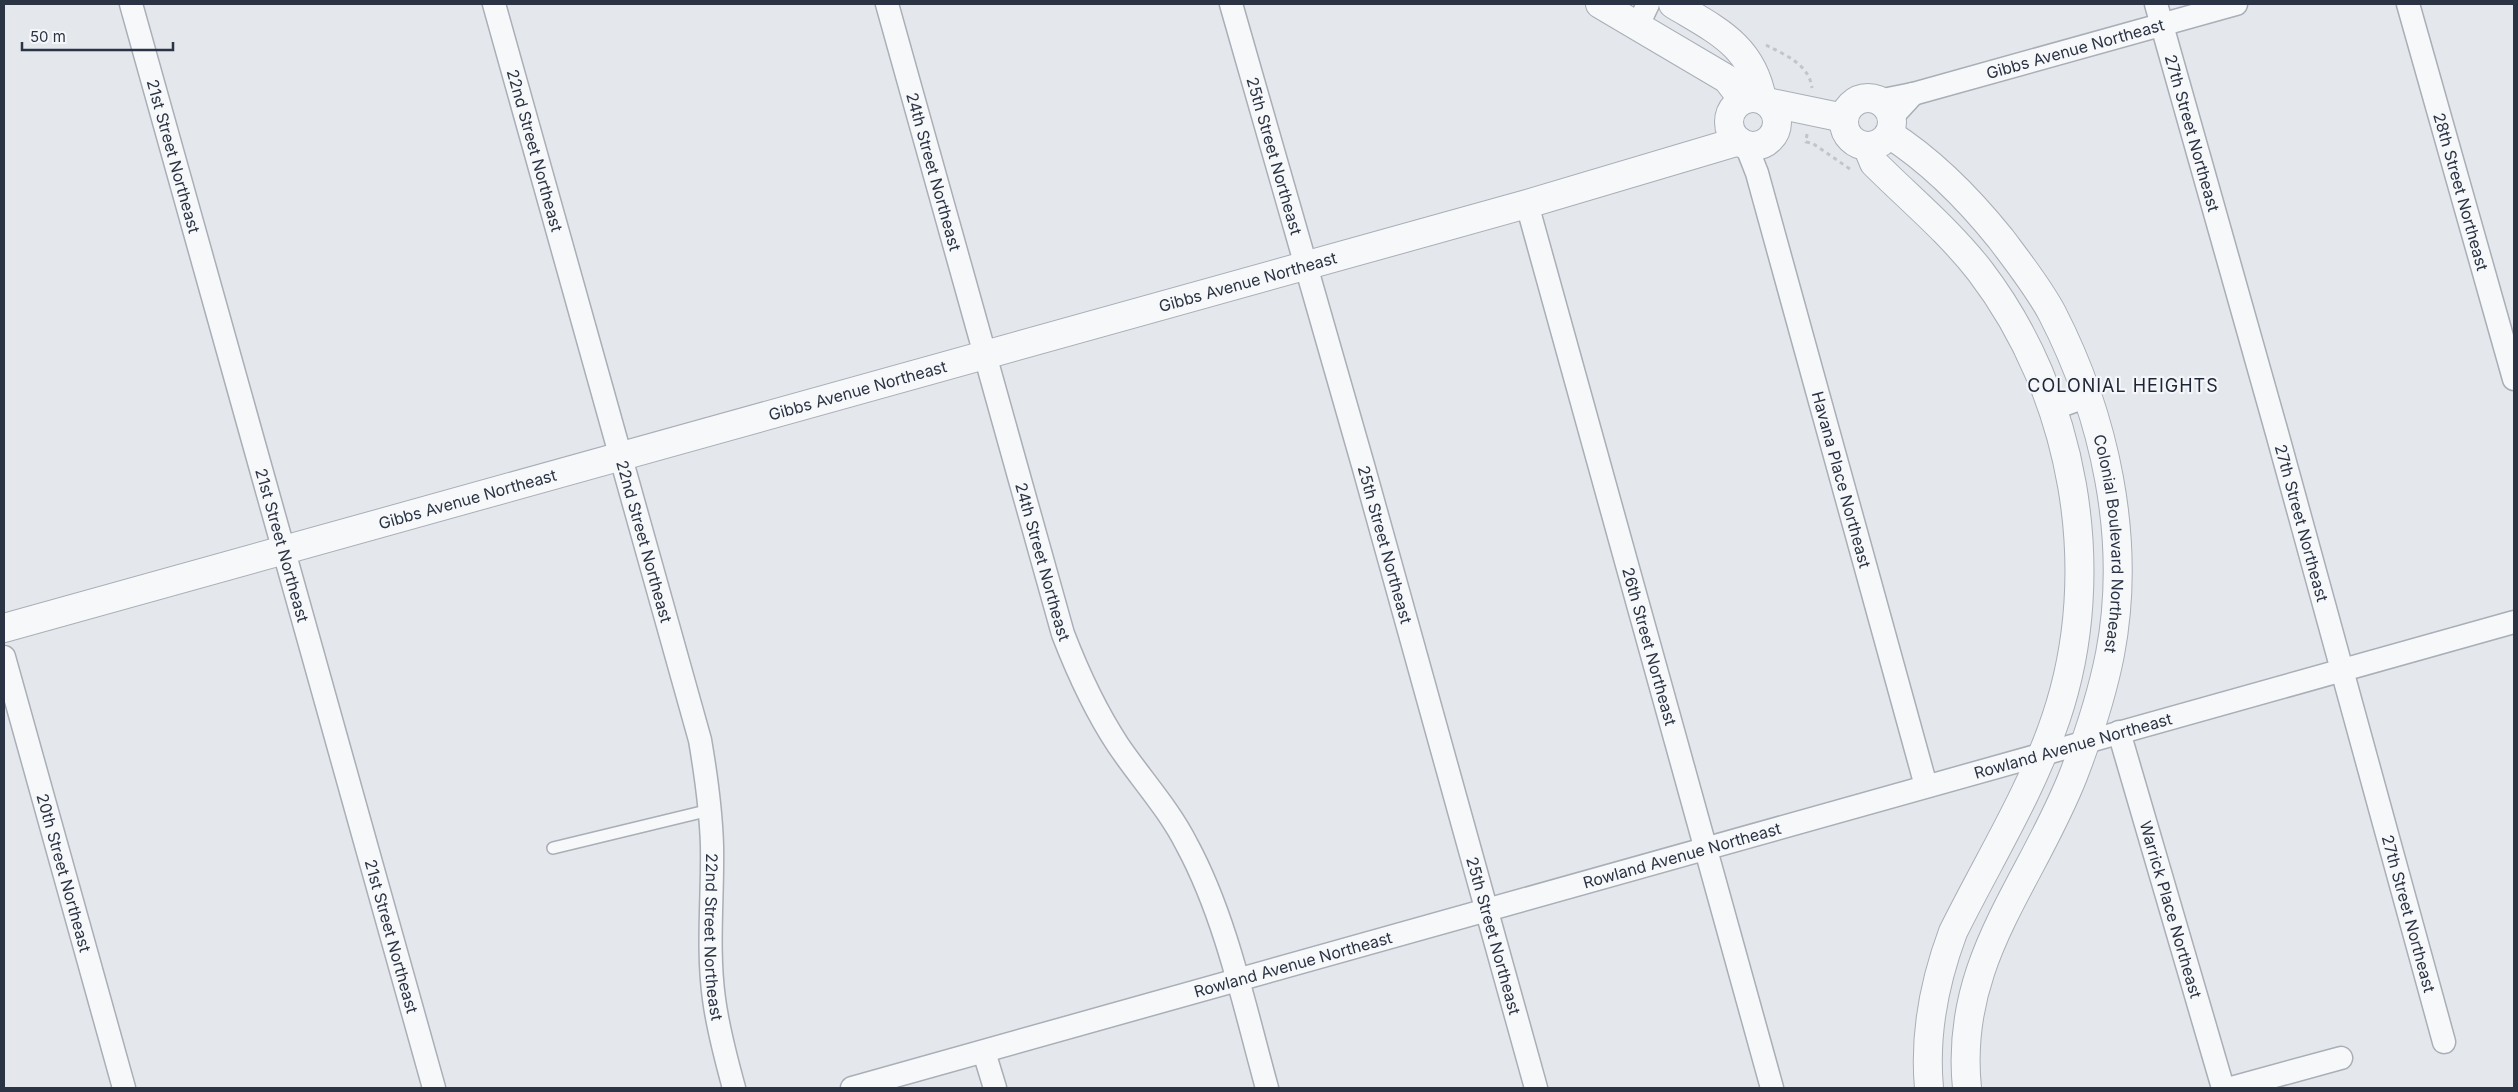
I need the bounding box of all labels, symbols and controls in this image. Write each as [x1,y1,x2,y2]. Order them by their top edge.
street label: Gibbs Avenue Northeast [1984,15,2166,83]
scale bar [22,20,174,52]
text: 50 m [30,27,66,46]
street label: 27th Street Northeast [2161,52,2224,214]
street label: 22nd Street Northeast [503,67,567,234]
street label: 25th Street Northeast [1242,75,1307,237]
street label: 21st Street Northeast [143,77,205,235]
street label: 24th Street Northeast [902,90,965,253]
street label: 28th Street Northeast [2429,110,2493,273]
street label: Gibbs Avenue Northeast [1156,247,1339,316]
street label: Gibbs Avenue Northeast [766,356,949,425]
district label: COLONIAL HEIGHTS [2027,375,2219,396]
street label: Havana Place Northeast [1808,389,1875,570]
street label: Colonial Boulevard Northeast [2089,432,2128,655]
street label: 27th Street Northeast [2271,442,2333,604]
street label: 22nd Street Northeast [612,458,677,625]
street label: 25th Street Northeast [1354,463,1417,626]
street label: Gibbs Avenue Northeast [376,465,559,533]
street label: 21st Street Northeast [251,466,313,624]
street label: 24th Street Northeast [1011,480,1075,644]
street label: 26th Street Northeast [1618,565,1681,728]
street label: Rowland Avenue Northeast [1972,708,2174,783]
street label: 20th Street Northeast [32,791,96,954]
street label: Rowland Avenue Northeast [1581,818,1783,893]
street label: Warrick Place Northeast [2136,819,2206,1001]
street label: 27th Street Northeast [2378,833,2440,995]
street label: 22nd Street Northeast [701,853,727,1022]
street label: 25th Street Northeast [1462,854,1525,1017]
street label: 21st Street Northeast [361,857,423,1015]
street label: Rowland Avenue Northeast [1192,927,1394,1002]

